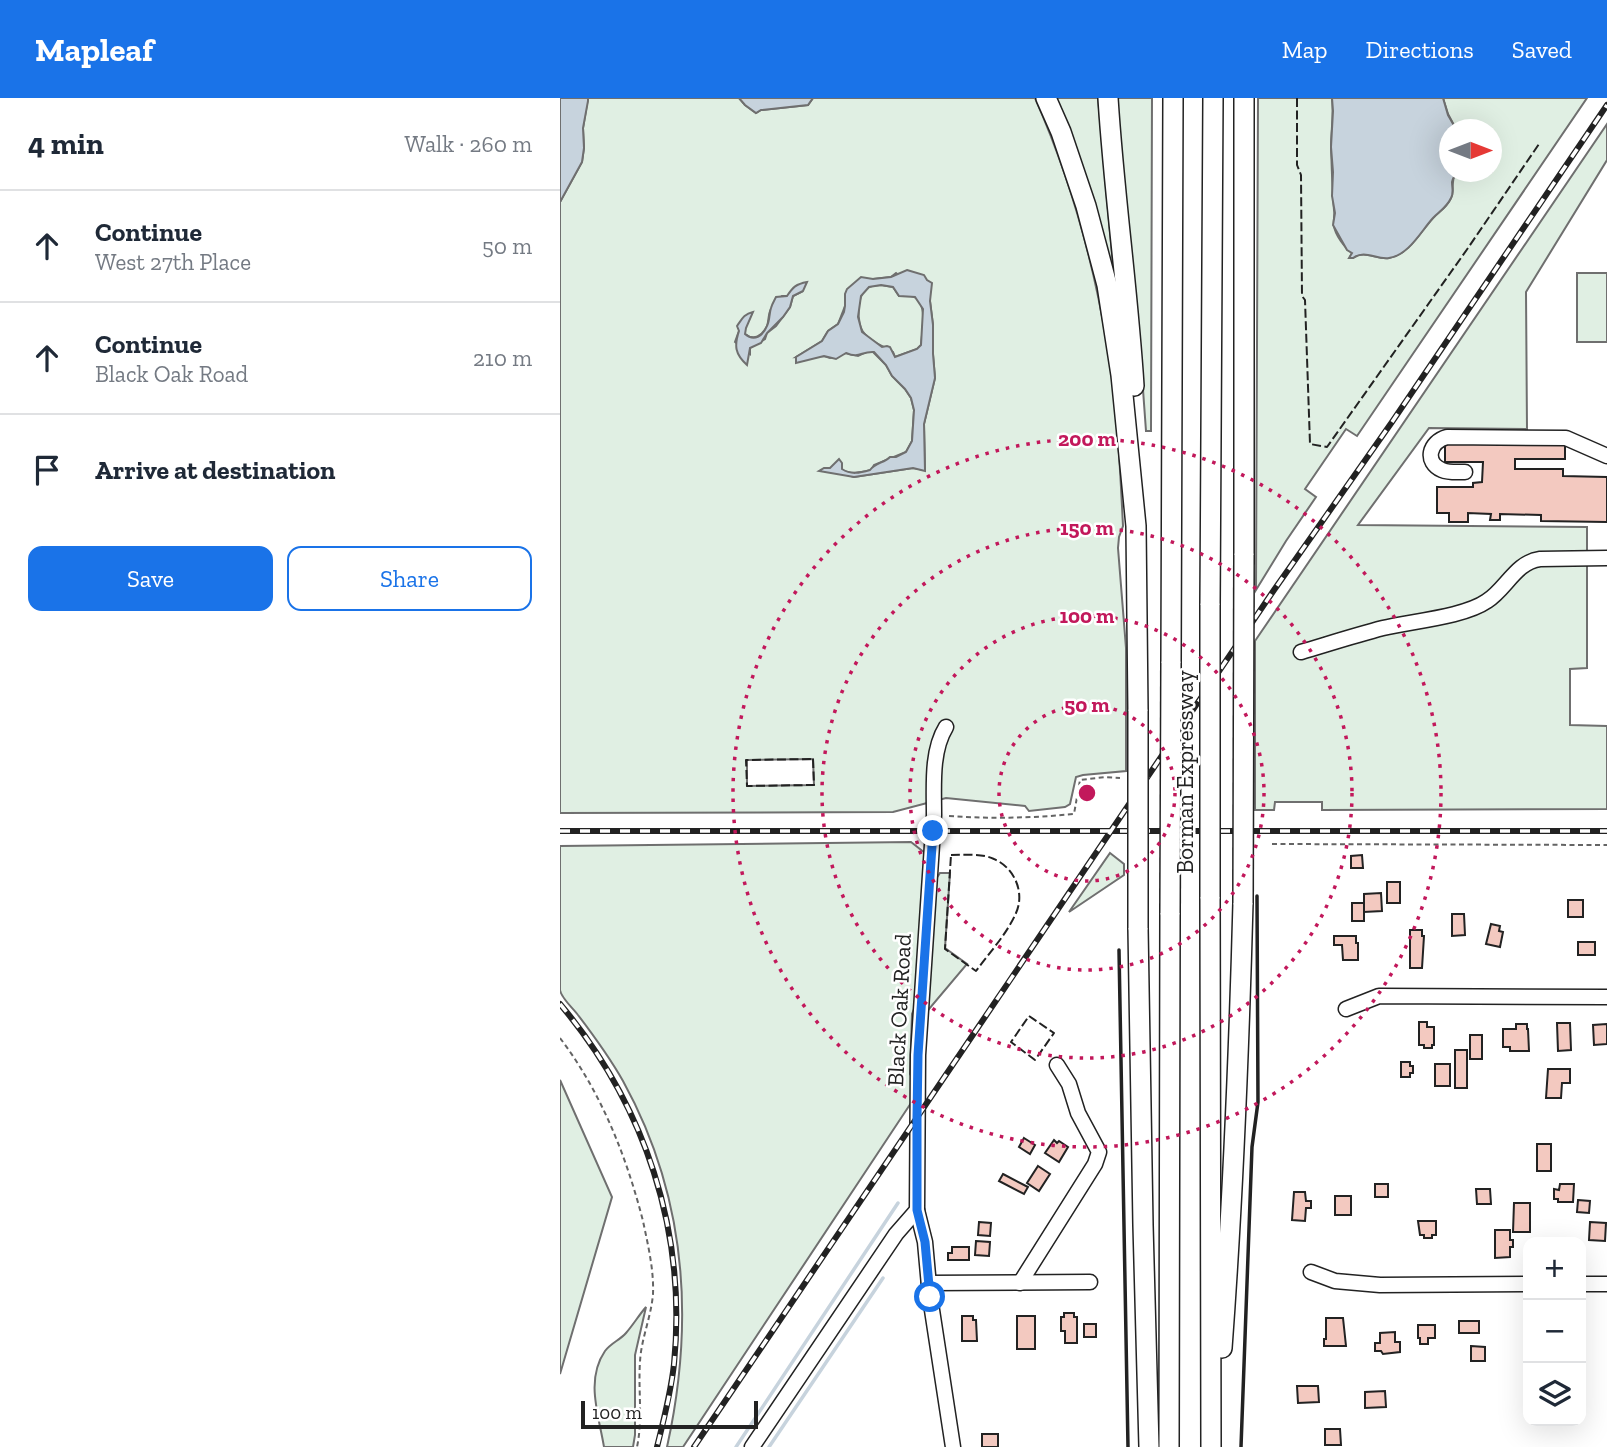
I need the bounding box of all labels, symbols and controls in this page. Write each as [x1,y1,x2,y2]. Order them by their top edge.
text: Mapleaf [35,30,153,69]
text: Map [1282,35,1328,64]
text: Directions [1366,35,1474,64]
text: Saved [1512,35,1572,64]
north arrow [1439,119,1502,182]
text: 4 min [28,126,104,162]
text: Walk · 260 m [404,130,532,158]
text: Continue [95,216,202,248]
icon: ahead [28,227,66,265]
text: 50 m [482,232,532,260]
text: West 27th Place [95,248,251,276]
text: Continue [95,328,202,360]
icon: ahead [28,339,66,377]
text: 210 m [473,344,532,372]
text: Black Oak Road [95,360,248,388]
text: 200 m [1058,426,1116,451]
icon: arrive [28,451,66,489]
text: Arrive at destination [95,454,335,486]
text: 150 m [1060,515,1115,540]
button: Save [28,546,273,611]
button: Share [287,546,532,611]
text: 100 m [1060,603,1115,628]
street label: Borman Expressway [1171,670,1199,874]
text: 50 m [1064,692,1110,717]
centre of rings [1075,781,1099,805]
route end [917,815,948,846]
street label: Black Oak Road [881,932,917,1087]
map controls [1523,1237,1586,1426]
button: + [1523,1237,1586,1300]
route start [914,1281,945,1312]
button: − [1523,1300,1586,1363]
button: layers [1523,1363,1586,1426]
scale bar [581,1398,758,1430]
text: 100 m [592,1401,642,1424]

